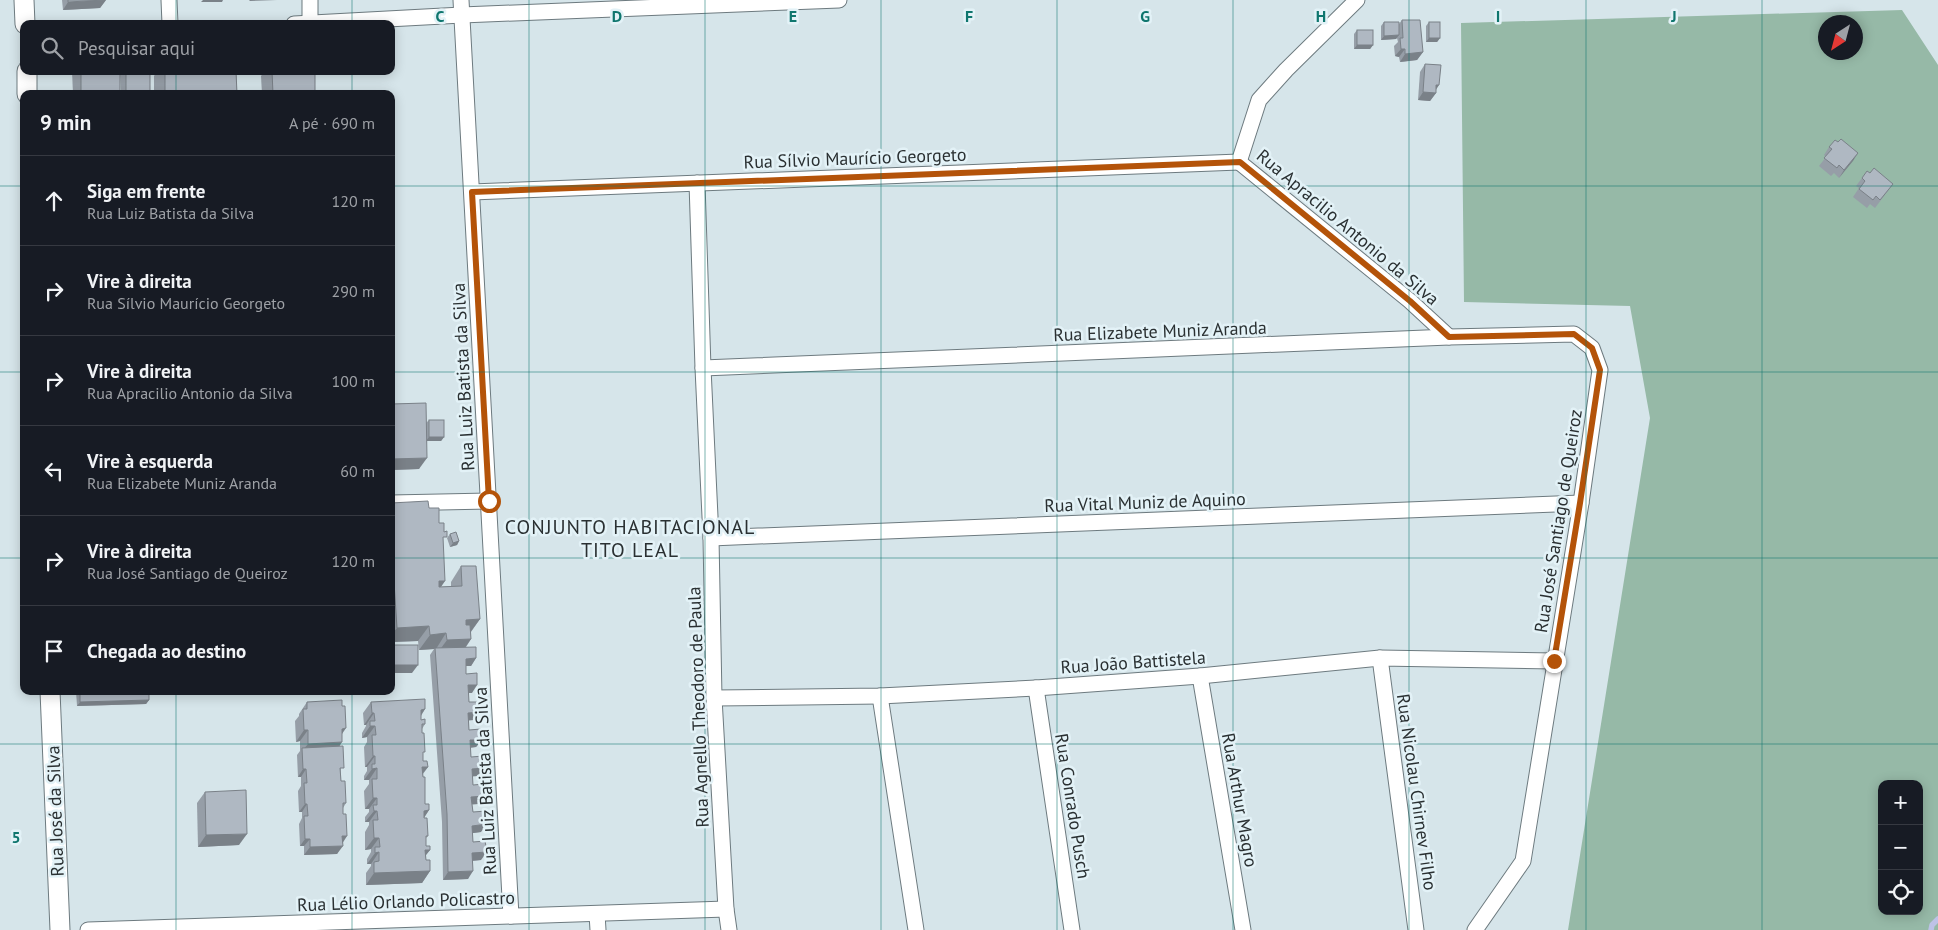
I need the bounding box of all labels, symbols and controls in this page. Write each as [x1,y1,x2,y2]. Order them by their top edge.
text: C [436,6,445,26]
text: D [612,6,622,26]
text: E [789,6,797,26]
text: F [965,6,973,26]
text: G [1140,6,1150,26]
text: H [1316,6,1326,26]
text: I [1496,6,1500,26]
text: J [1670,6,1677,26]
north arrow [1818,15,1863,60]
search box [20,20,395,75]
icon: search [38,34,66,62]
text: Pesquisar aqui [78,36,195,60]
text: 9 min [40,109,91,136]
text: A pé · 690 m [289,113,375,133]
street label: Rua Sílvio Maurício Georgeto [743,143,967,173]
street label: Rua Apracilio Antonio da Silva [1252,144,1444,310]
text: Siga em frente [87,179,205,203]
icon: ahead [40,187,68,215]
text: 120 m [332,191,375,211]
text: Rua Luiz Batista da Silva [87,203,254,223]
text: Vire à direita [87,269,192,293]
icon: right [40,277,68,305]
text: 290 m [332,281,375,301]
street label: Rua Luiz Batista da Silva [447,282,479,472]
text: Rua Sílvio Maurício Georgeto [87,293,285,313]
street label: Rua Elizabete Muniz Aranda [1053,316,1267,346]
text: Vire à direita [87,359,192,383]
icon: right [40,367,68,395]
text: 100 m [332,371,375,391]
text: Rua Apracilio Antonio da Silva [87,383,293,403]
street label: Rua José Santiago de Queiroz [1529,408,1587,634]
text: Vire à esquerda [87,449,213,473]
icon: left [40,457,68,485]
text: 60 m [340,461,375,481]
text: Rua Elizabete Muniz Aranda [87,473,277,493]
street label: Rua Vital Muniz de Aquino [1044,487,1246,517]
route start [478,490,501,513]
district label: CONJUNTO HABITACIONAL TITO LEAL [505,514,755,563]
text: Vire à direita [87,539,192,563]
icon: right [40,547,68,575]
text: 120 m [332,551,375,571]
text: Rua José Santiago de Queiroz [87,563,288,583]
street label: Rua Agnello Theodoro de Paula [682,586,714,828]
icon: arrive [40,637,68,665]
text: Chegada ao destino [87,639,246,663]
street label: Rua João Battistela [1060,645,1206,679]
route end [1543,650,1566,673]
street label: Rua Luiz Batista da Silva [469,686,501,876]
street label: Rua Nicolau Chirnev Filho [1392,692,1442,892]
street label: Rua Arthur Magro [1217,731,1263,869]
street label: Rua Conrado Pusch [1050,732,1096,880]
street label: Rua José da Silva [41,745,69,877]
map controls [1878,780,1923,915]
button: + [1878,780,1923,825]
button: − [1878,825,1923,870]
text: 5 [11,827,21,847]
button: locate [1878,870,1923,915]
street label: Rua Lélio Orlando Policastro [297,886,515,916]

